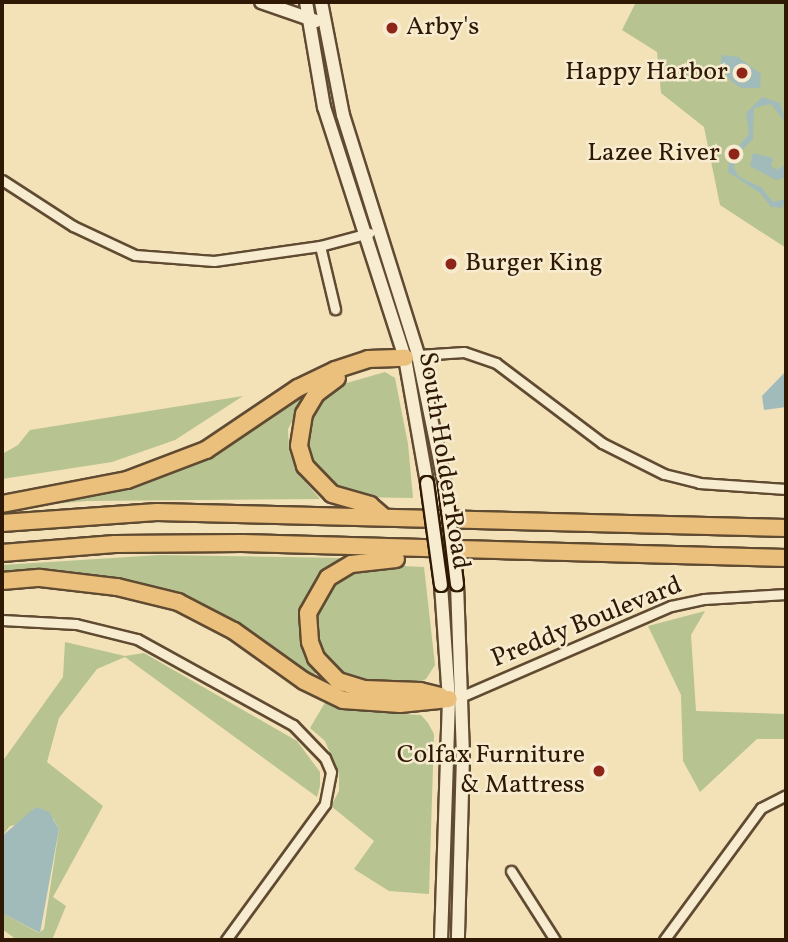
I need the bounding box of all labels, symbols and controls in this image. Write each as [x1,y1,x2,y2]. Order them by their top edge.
place label: Arby's [406,12,480,44]
marker: Arby's [384,20,400,36]
place label: Happy Harbor [564,57,728,89]
marker: Happy Harbor [734,65,750,81]
place label: Lazee River [587,138,720,170]
marker: Lazee River [726,146,742,162]
place label: Burger King [465,248,603,280]
marker: Burger King [443,256,459,272]
street label: South Holden Road [410,350,476,572]
street label: Preddy Boulevard [487,570,687,676]
place label: Colfax Furniture & Mattress [397,740,585,802]
marker: Colfax Furniture & Mattress [591,763,607,779]

